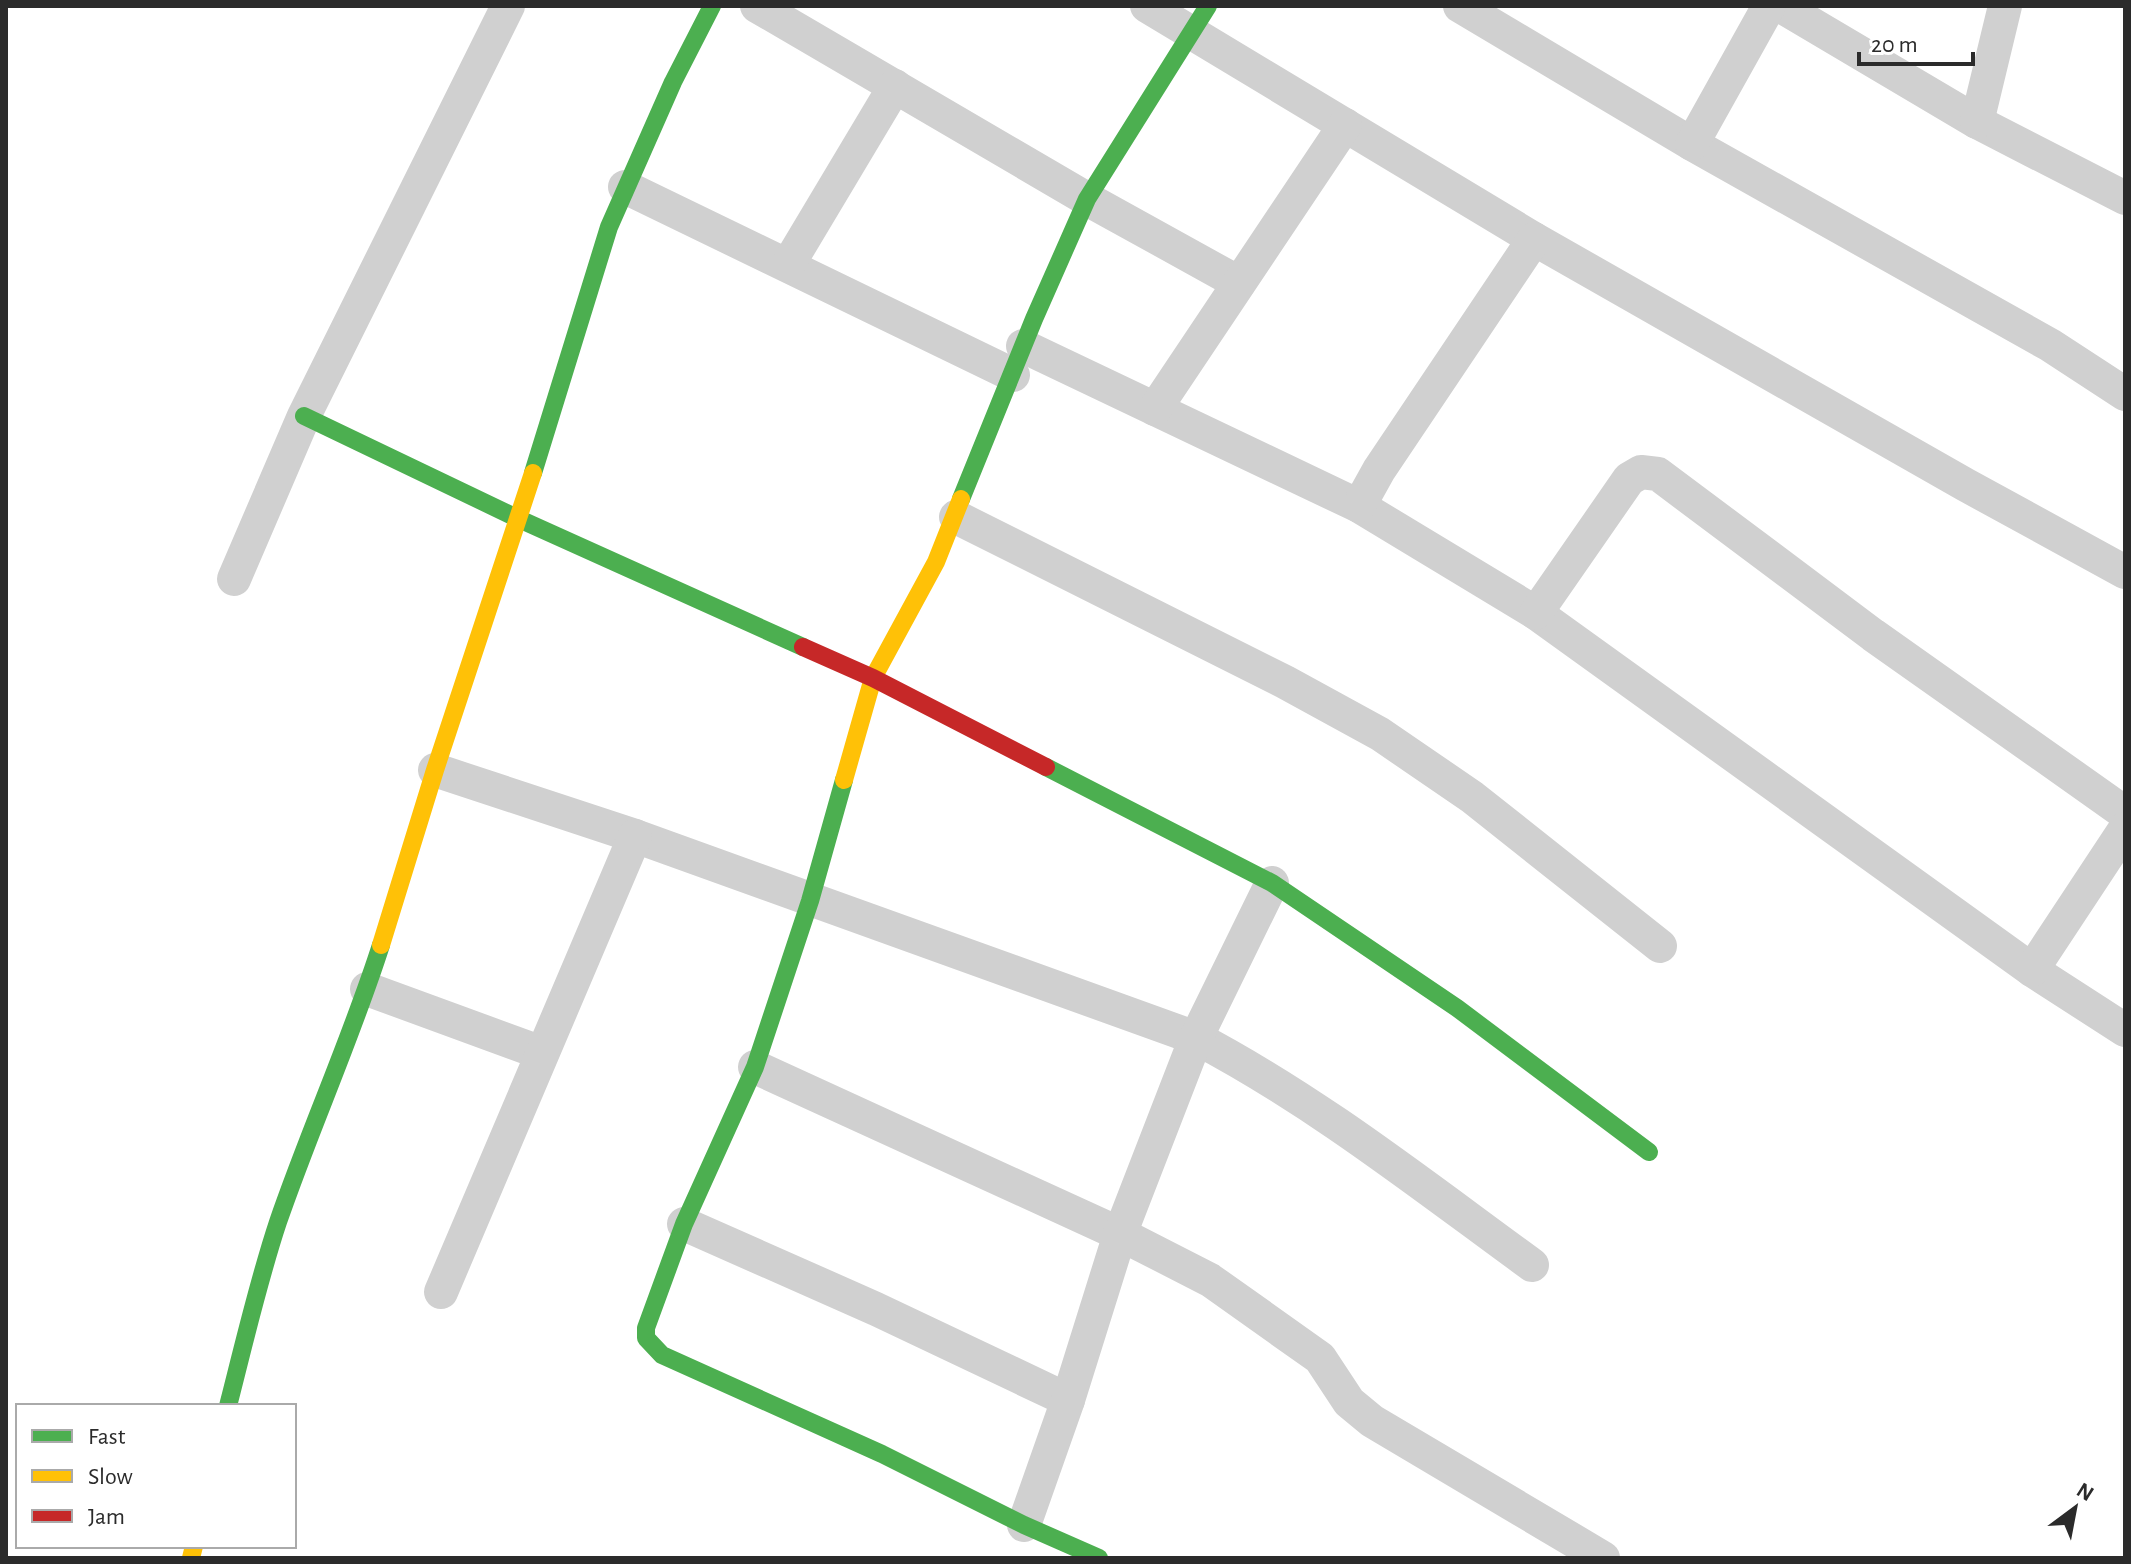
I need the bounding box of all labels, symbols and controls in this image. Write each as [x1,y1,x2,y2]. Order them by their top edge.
scale bar [1859,16,1973,66]
text: 20 m [1871,33,1918,57]
legend [16,1404,296,1548]
text: Fast [88,1425,126,1449]
text: Slow [88,1465,133,1489]
north arrow [2035,1468,2115,1548]
text: N [2073,1479,2097,1505]
text: Jam [88,1505,125,1529]

